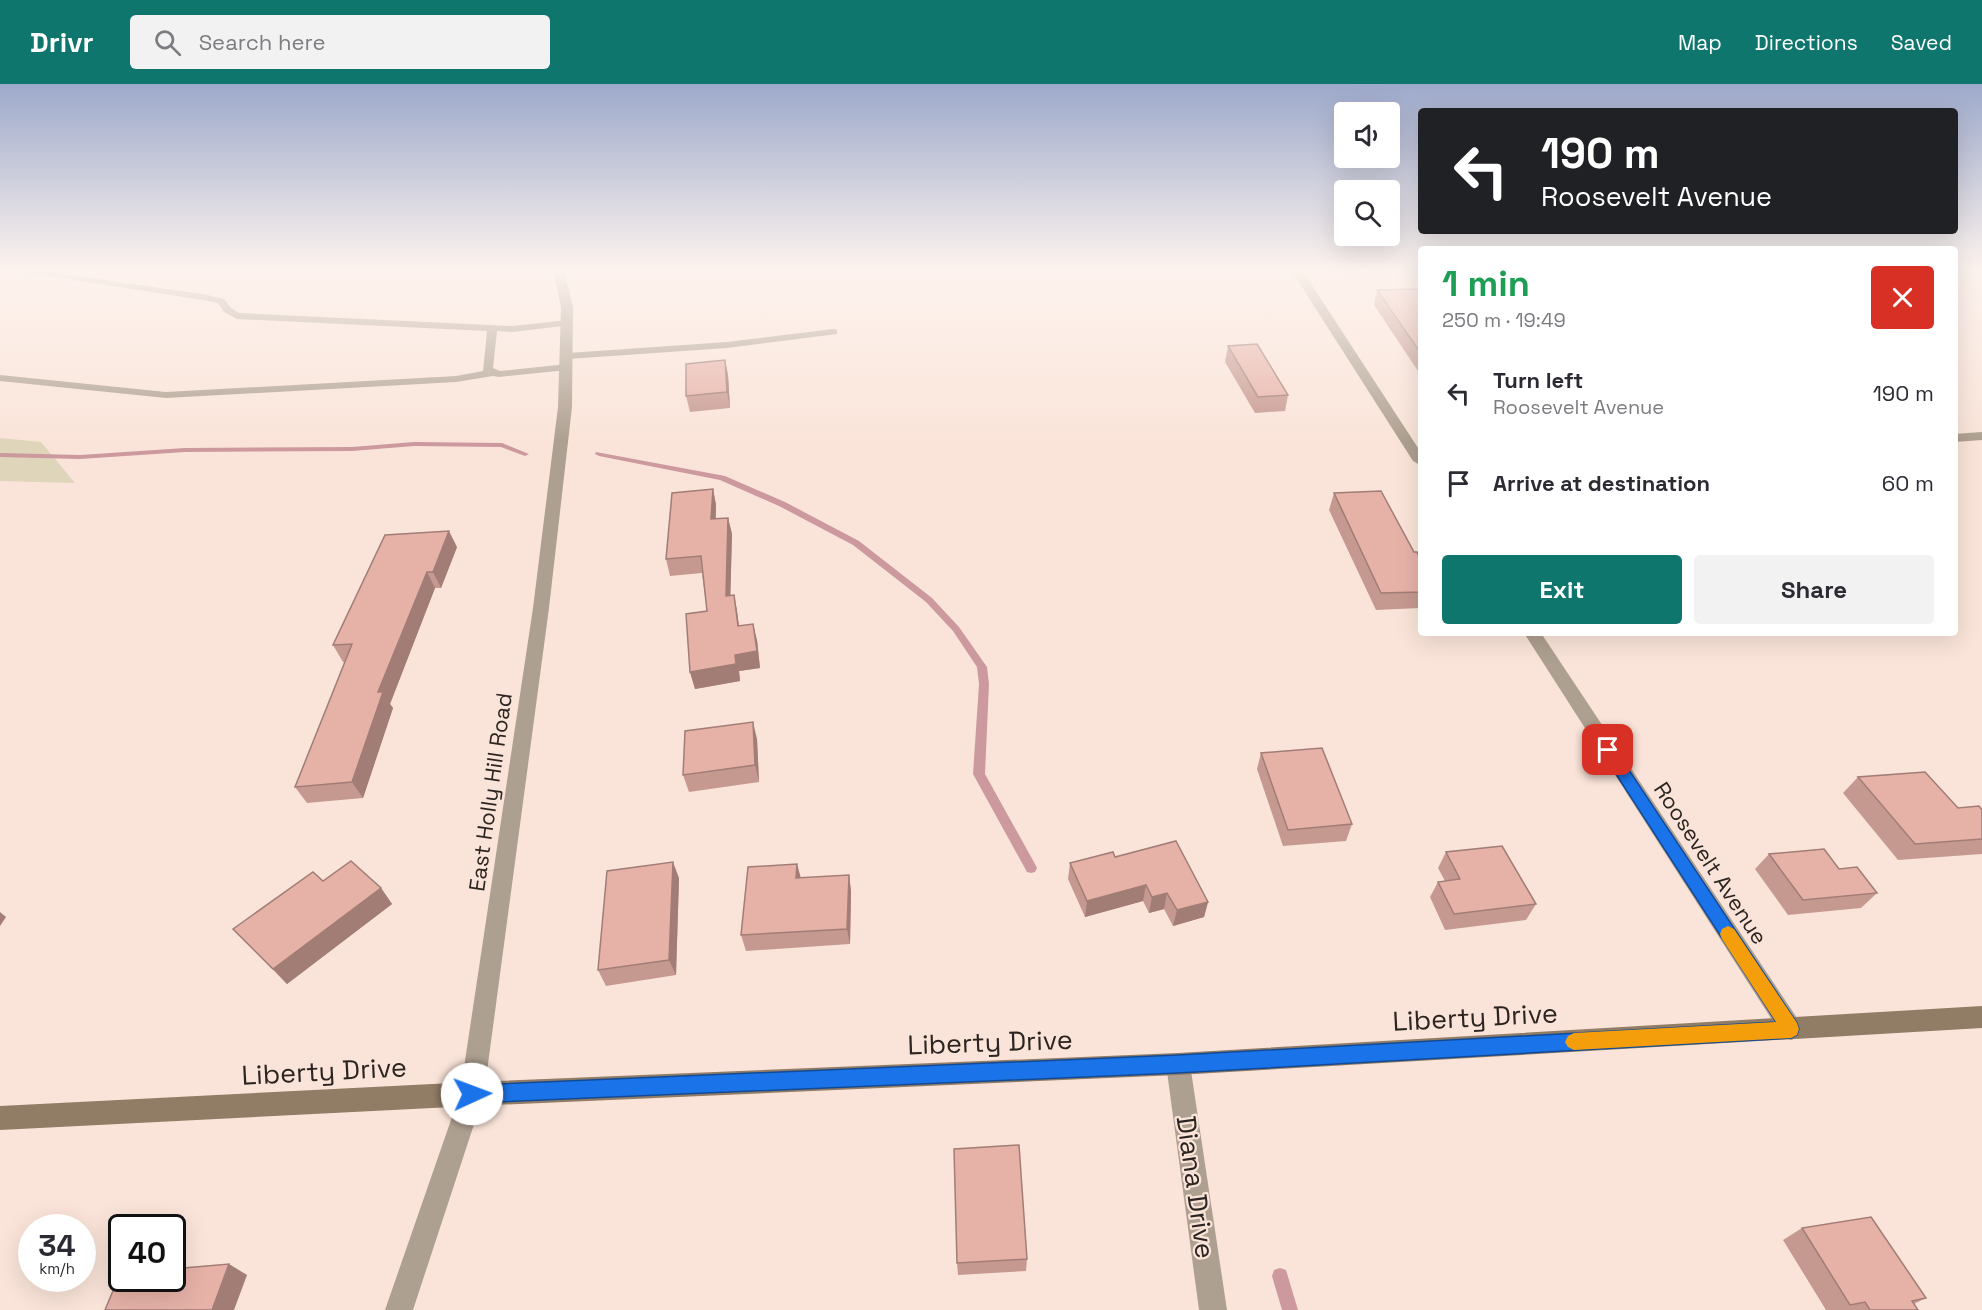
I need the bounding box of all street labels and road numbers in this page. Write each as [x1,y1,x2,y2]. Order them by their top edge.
street label: East Holly Hill Road [462,691,518,893]
street label: Roosevelt Avenue [1648,776,1774,950]
street label: Liberty Drive [1391,995,1559,1039]
street label: Liberty Drive [907,1022,1073,1062]
street label: Liberty Drive [240,1049,408,1093]
street label: Diana Drive [1169,1113,1223,1261]

